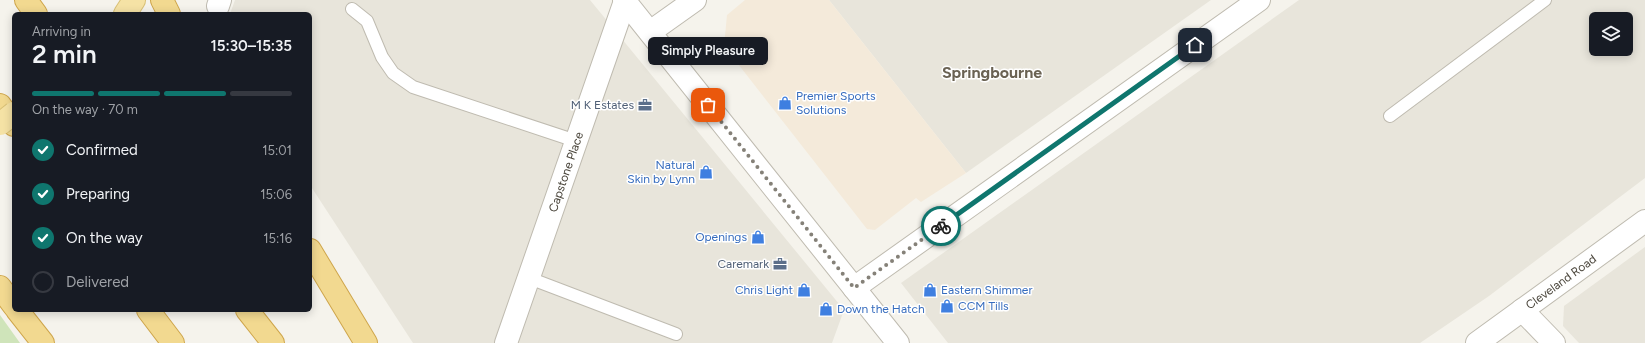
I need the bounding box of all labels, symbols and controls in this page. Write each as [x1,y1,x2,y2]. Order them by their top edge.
map controls [1589,12,1633,56]
button: layers [1589,12,1633,56]
text: Arriving in [32,24,91,39]
pin [1178,28,1212,62]
icon: home [1184,34,1206,56]
text: 15:30–15:35 [211,37,292,55]
callout: Simply Pleasure [648,37,768,65]
text: 2 min [32,38,97,70]
text: Simply Pleasure [661,43,755,58]
district label: Springbourne [942,63,1042,82]
pin [691,88,725,122]
place label: Premier Sports Solutions [796,89,876,117]
icon: bag [697,94,719,116]
shop icon: Premier Sports Solutions [777,95,793,111]
office icon: M K Estates [637,97,653,113]
place label: M K Estates [571,98,634,112]
text: On the way · 70 m [32,102,138,117]
street label: Capstone Place [546,130,586,214]
icon: check [32,139,54,161]
text: Confirmed [66,141,138,159]
text: 15:01 [262,143,292,158]
place label: Natural Skin by Lynn [627,158,695,186]
shop icon: Natural Skin by Lynn [698,164,714,180]
icon: check [32,183,54,205]
text: Preparing [66,185,130,203]
text: 15:06 [260,187,292,202]
courier [921,206,961,246]
icon: bike [930,215,952,237]
icon: check [32,227,54,249]
text: On the way [66,229,143,247]
shop icon: Openings [750,229,766,245]
place label: Openings [695,230,747,244]
text: 15:16 [263,231,292,246]
street label: Cleveland Road [1523,252,1599,312]
office icon: Caremark [772,256,788,272]
place label: Caremark [717,257,769,271]
text: Delivered [66,273,129,291]
shop icon: Chris Light [796,282,812,298]
shop icon: Eastern Shimmer [922,282,938,298]
place label: Chris Light [735,283,793,297]
place label: Eastern Shimmer [941,283,1032,297]
shop icon: CCM Tills [939,298,955,314]
place label: CCM Tills [958,299,1009,313]
shop icon: Down the Hatch [818,301,834,317]
place label: Down the Hatch [837,302,925,316]

